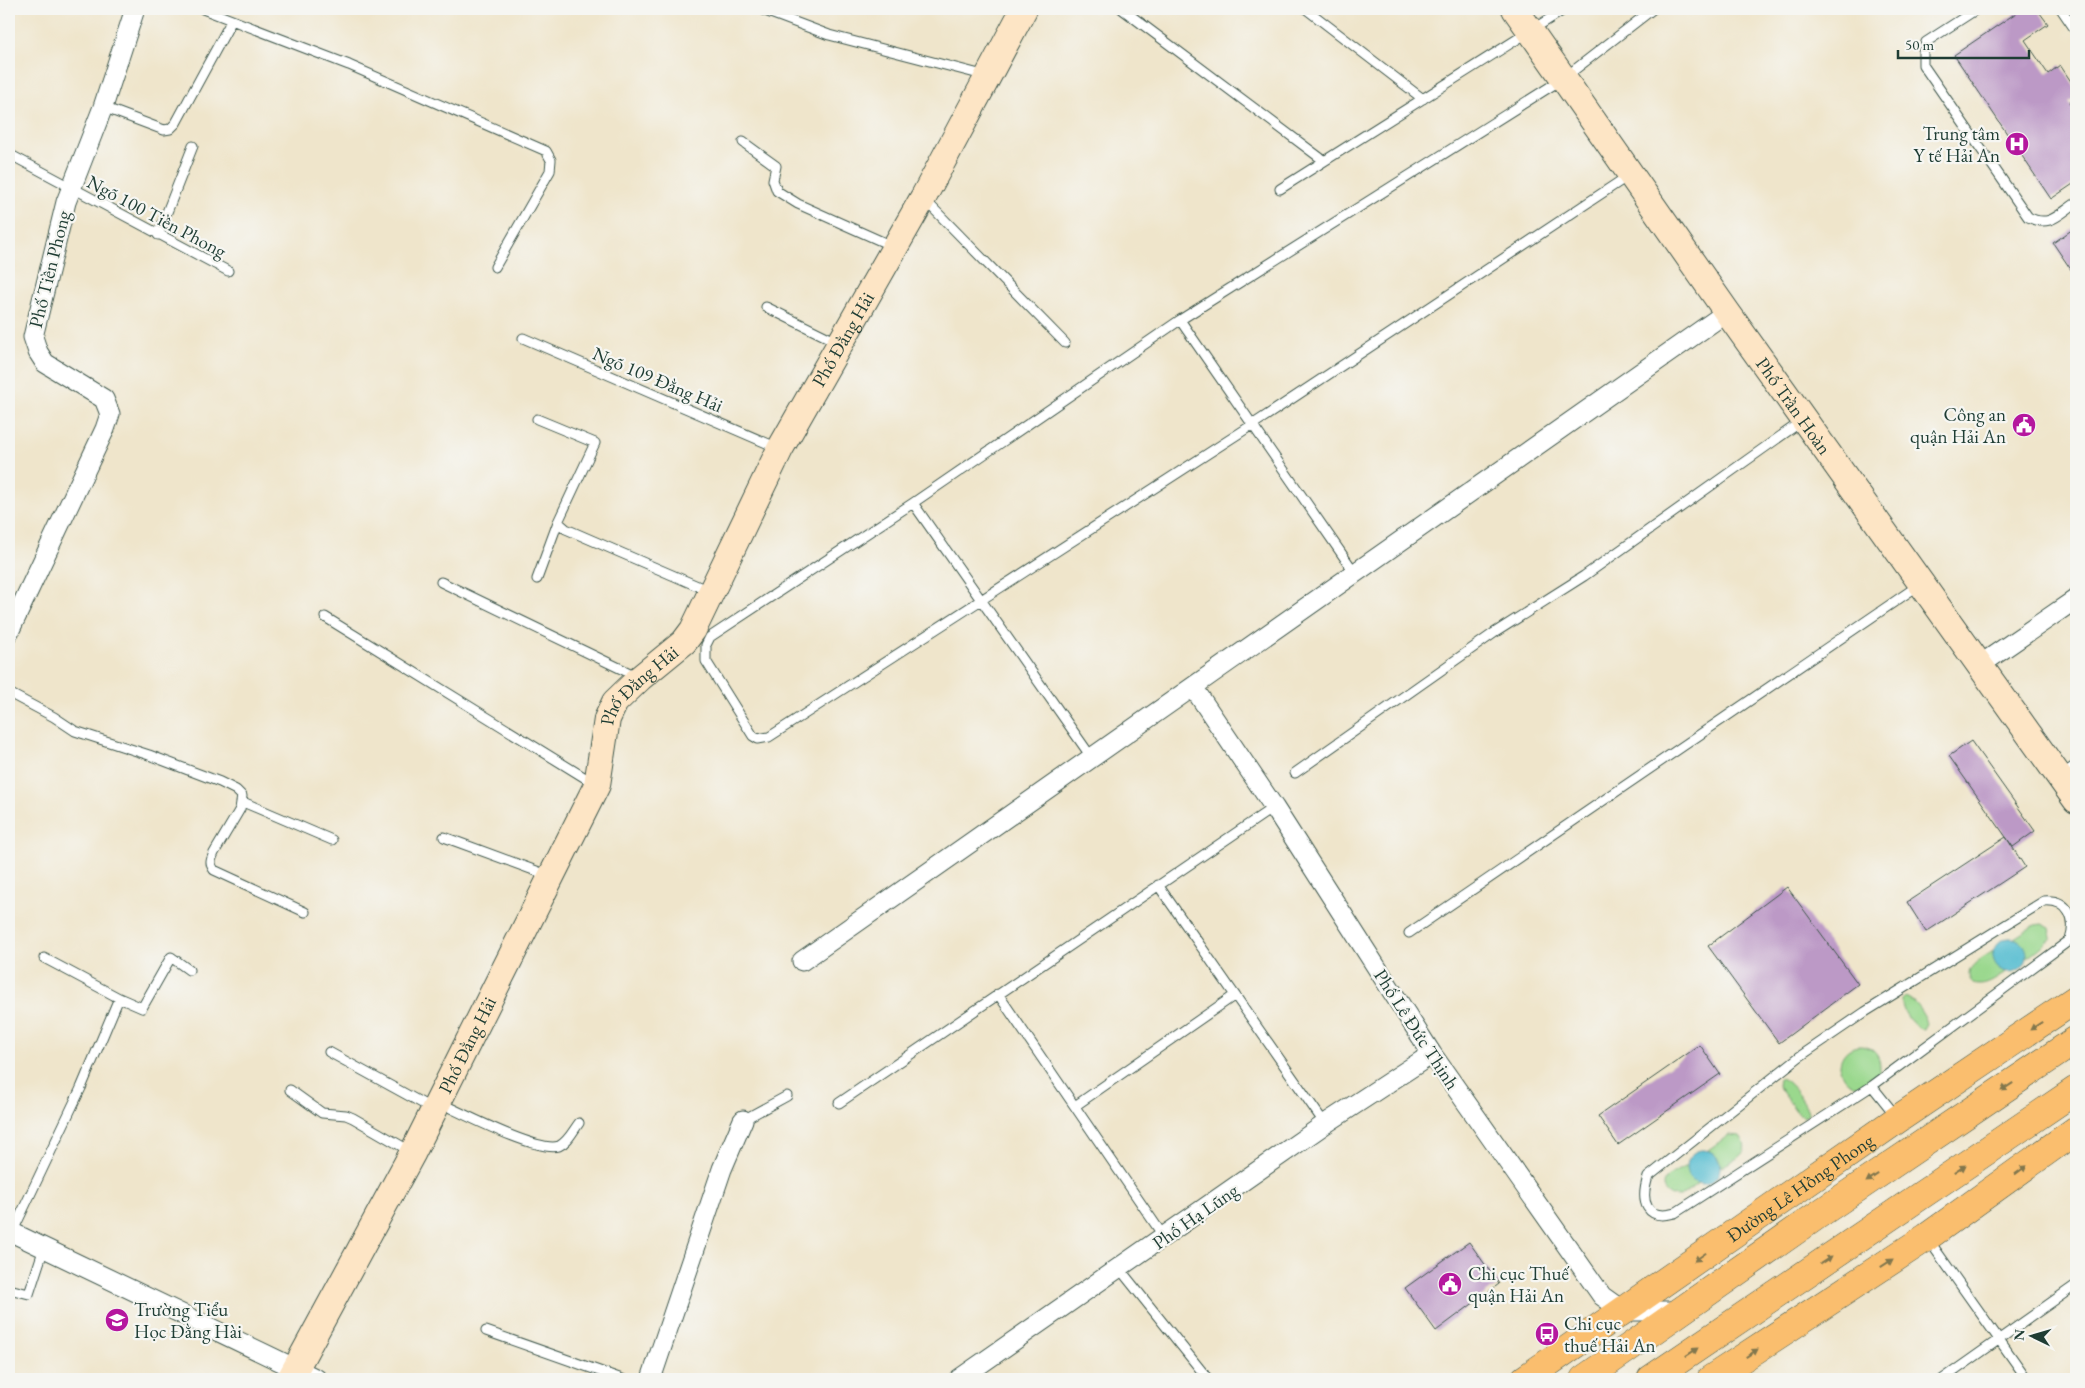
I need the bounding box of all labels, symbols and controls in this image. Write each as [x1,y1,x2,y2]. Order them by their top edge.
scale bar [1898,28,2029,60]
text: 50 m [1905,35,1934,54]
place label: Trung tâm Y tế Hải An [1913,121,2000,168]
hospital icon: Trung tâm Y tế Hải An [2004,131,2030,157]
street label: Ngõ 100 Tiền Phong [83,169,231,264]
street label: Phố Tiền Phong [23,207,76,330]
street label: Phố Đằng Hải [806,287,880,391]
street label: Ngõ 109 Đằng Hải [589,341,727,418]
street label: Phố Trần Hoàn [1750,352,1837,460]
place label: Công an quận Hải An [1910,402,2006,449]
public building icon: Công an quận Hải An [2011,412,2037,438]
street label: Phố Đằng Hải [594,640,684,727]
street label: Phố Lê Đức Thịnh [1368,964,1465,1095]
street label: Phố Đằng Hải [432,992,502,1098]
one-way arrow [2029,1021,2043,1031]
one-way arrow [2000,1082,2014,1092]
street label: Đường Lê Hồng Phong [1722,1127,1879,1248]
one-way arrow [1953,1164,1967,1174]
one-way arrow [2014,1165,2028,1175]
one-way arrow [1866,1173,1879,1183]
street label: Phố Hạ Lũng [1147,1177,1244,1255]
one-way arrow [1694,1252,1707,1262]
one-way arrow [1819,1255,1833,1265]
one-way arrow [1881,1258,1894,1268]
place label: Chi cục Thuế quận Hải An [1468,1261,1570,1308]
public building icon: Chi cục Thuế quận Hải An [1437,1271,1463,1297]
place label: Trường Tiểu Học Đằng Hài [134,1297,242,1344]
school or university icon: Trường Tiểu Học Đằng Hài [104,1307,130,1333]
north arrow [2008,1310,2058,1360]
place label: Chi cục thuế Hải An [1564,1311,1656,1358]
bus stop icon: Chi cục thuế Hải An [1534,1321,1560,1347]
text: N [2010,1328,2029,1341]
one-way arrow [1685,1347,1698,1357]
one-way arrow [1745,1348,1758,1357]

